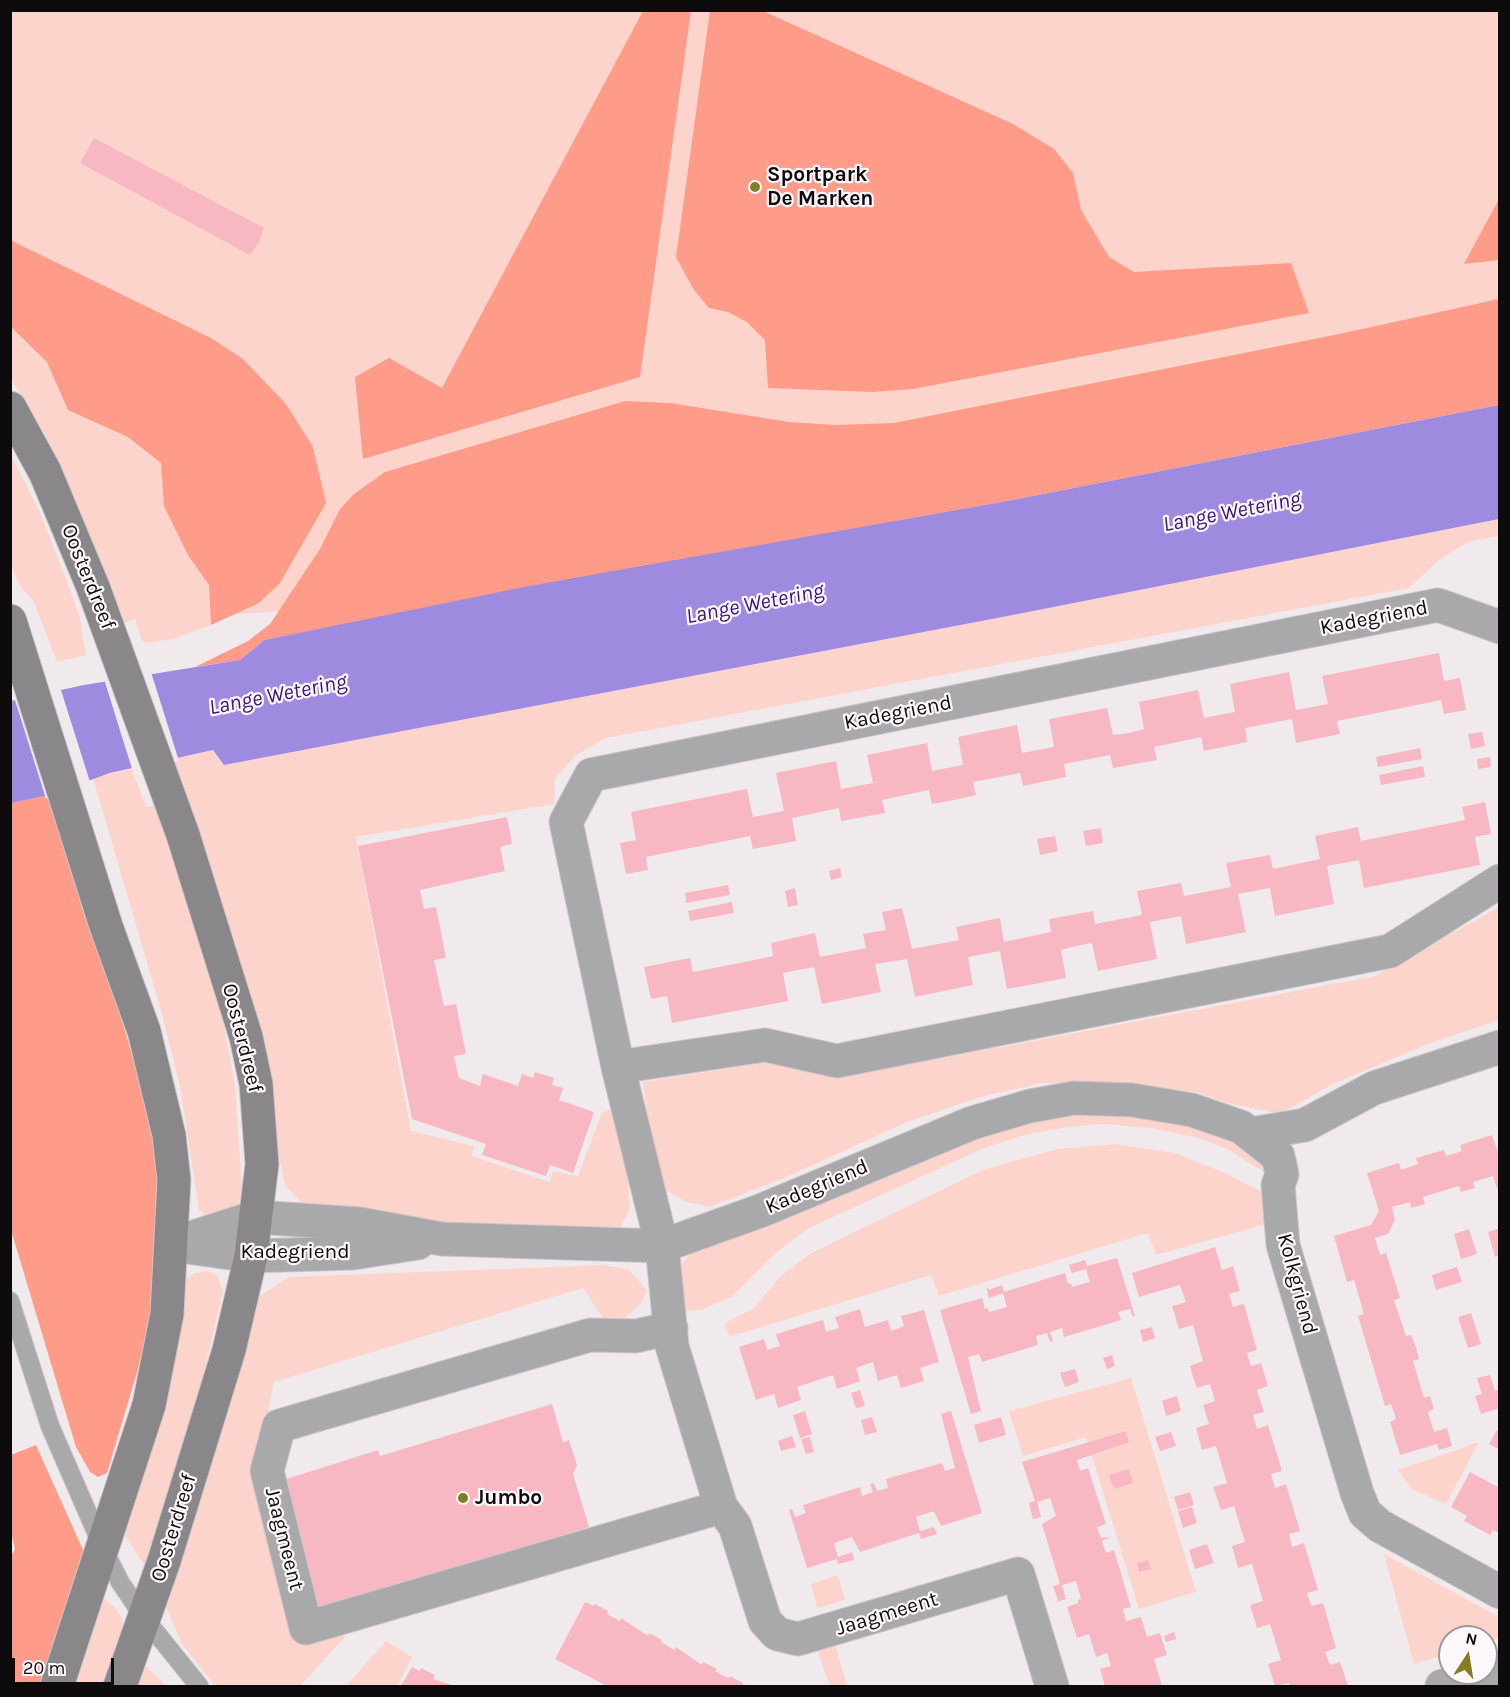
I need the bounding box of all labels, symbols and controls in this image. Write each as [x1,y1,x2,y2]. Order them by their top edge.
place label: Sportpark De Marken [767,162,873,212]
marker: Sportpark De Marken [748,180,762,194]
water label: Lange Wetering [1161,486,1303,538]
street label: Oosterdreef [56,521,120,633]
water label: Lange Wetering [684,578,826,630]
street label: Kadegriend [1318,595,1430,641]
water label: Lange Wetering [207,669,349,721]
street label: Kadegriend [842,690,954,736]
street label: Oosterdreef [216,981,268,1095]
street label: Kadegriend [762,1154,872,1220]
street label: Kolkgriend [1271,1231,1323,1337]
street label: Kadegriend [240,1239,350,1265]
street label: Oosterdreef [146,1471,202,1585]
street label: Jaagmeent [259,1485,309,1593]
place label: Jumbo [475,1485,542,1511]
marker: Jumbo [456,1491,470,1505]
street label: Jaagmeent [833,1587,941,1641]
north arrow [1438,1625,1498,1685]
text: N [1464,1628,1479,1649]
scale bar [15,1646,117,1684]
text: 20 m [23,1657,65,1679]

